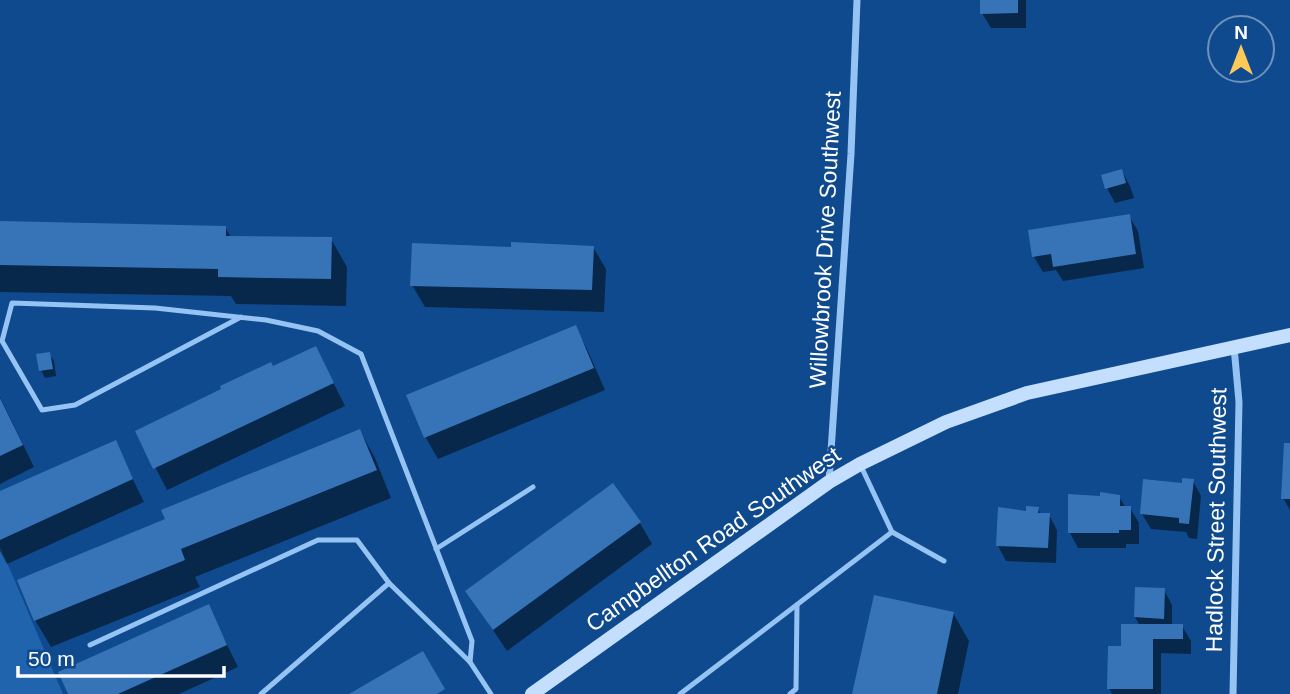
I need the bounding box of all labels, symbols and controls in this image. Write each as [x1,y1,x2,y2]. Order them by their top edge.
north arrow [1206,14,1276,84]
text: N [1234,22,1248,43]
street label: Willowbrook Drive Southwest [804,90,846,389]
street label: Hadlock Street Southwest [1201,387,1231,653]
street label: Campbellton Road Southwest [581,441,846,637]
scale bar [18,634,224,678]
text: 50 m [28,647,75,670]

